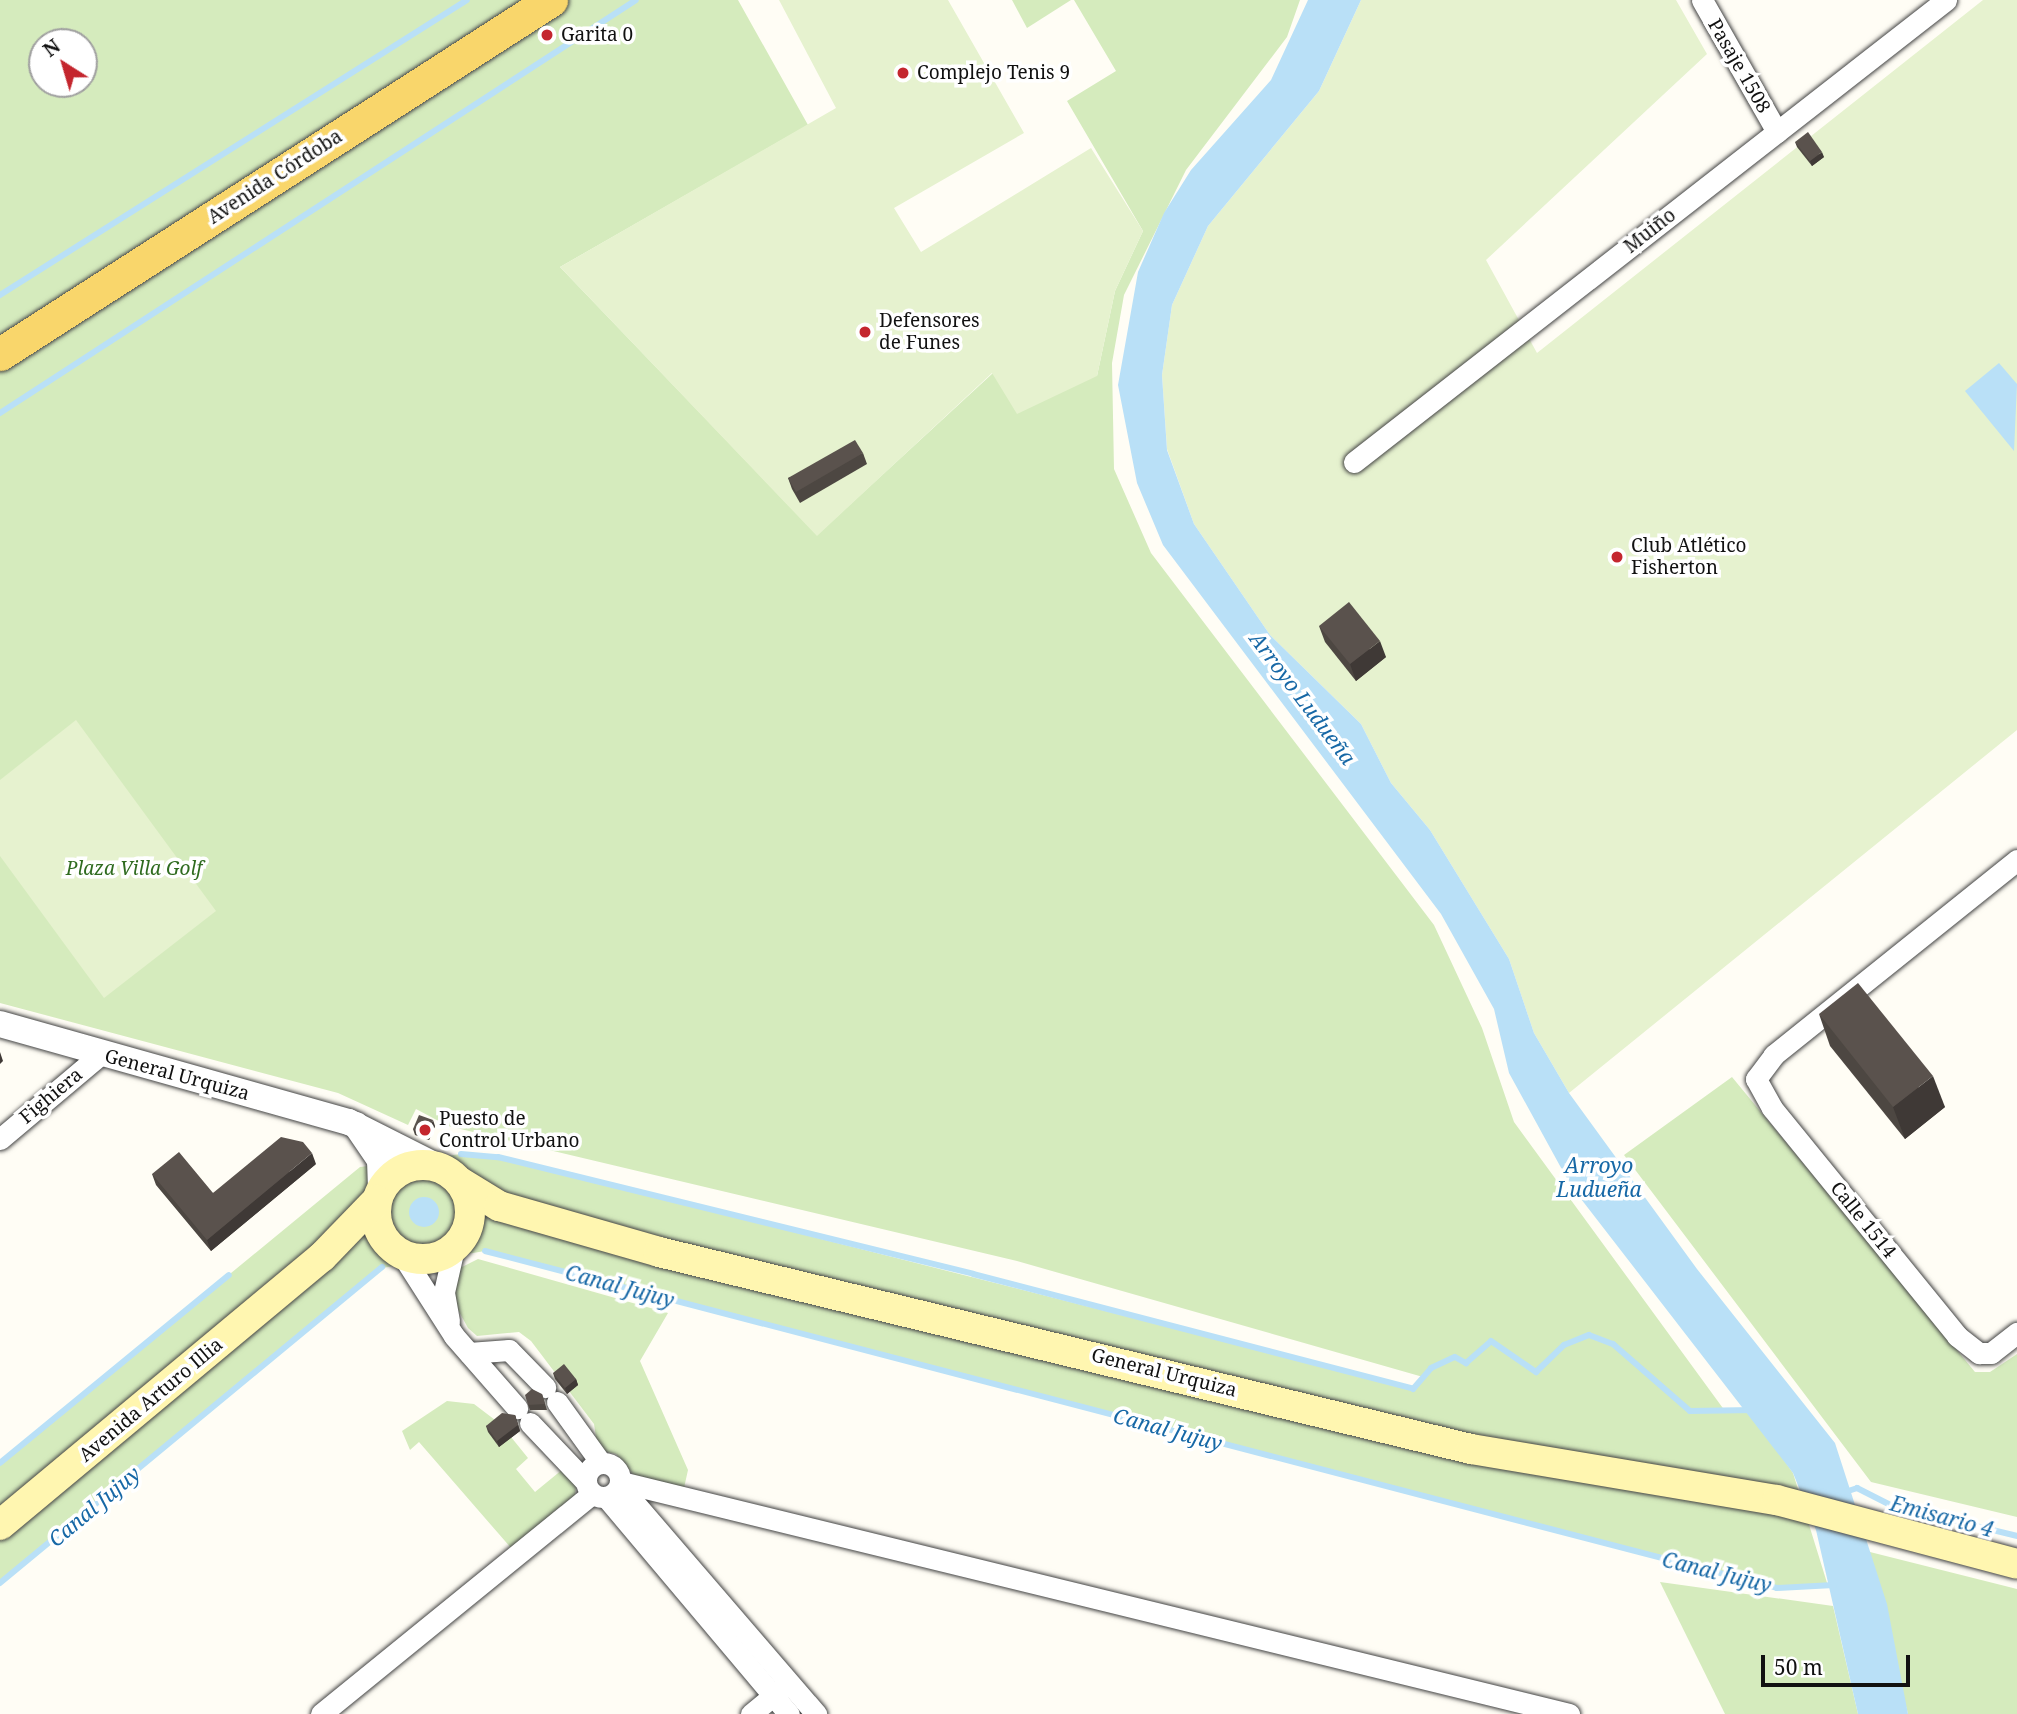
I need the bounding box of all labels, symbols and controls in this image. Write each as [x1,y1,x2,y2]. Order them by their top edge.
street label: Pasaje 1508 [1703,15,1775,117]
place label: Garita 0 [561,24,633,46]
marker: Garita 0 [539,27,555,43]
north arrow [28,28,98,98]
text: N [38,33,65,63]
place label: Complejo Tenis 9 [917,62,1070,84]
marker: Complejo Tenis 9 [895,65,911,81]
street label: Avenida Córdoba [204,125,346,229]
street label: Muiño [1620,204,1680,258]
place label: Defensores de Funes [879,310,980,354]
marker: Defensores de Funes [857,324,873,340]
place label: Club Atlético Fisherton [1631,535,1746,579]
marker: Club Atlético Fisherton [1609,549,1625,565]
water label: Arroyo Ludueña [1245,627,1361,769]
park label: Plaza Villa Golf [66,858,202,880]
street label: General Urquiza [102,1045,252,1105]
street label: Fighiera [15,1063,87,1129]
place label: Puesto de Control Urbano [439,1108,579,1152]
marker: Puesto de Control Urbano [417,1122,433,1138]
water label: Arroyo Ludueña [1556,1152,1642,1202]
street label: Calle 1514 [1825,1177,1901,1263]
water label: Canal Jujuy [563,1259,677,1313]
street label: Avenida Arturo Illia [75,1333,227,1467]
street label: General Urquiza [1089,1344,1239,1402]
water label: Canal Jujuy [1111,1402,1225,1456]
water label: Canal Jujuy [43,1460,145,1552]
water label: Emisario 4 [1888,1490,1996,1542]
water label: Canal Jujuy [1660,1546,1774,1598]
scale bar [1765,1640,1914,1684]
text: 50 m [1774,1653,1823,1681]

